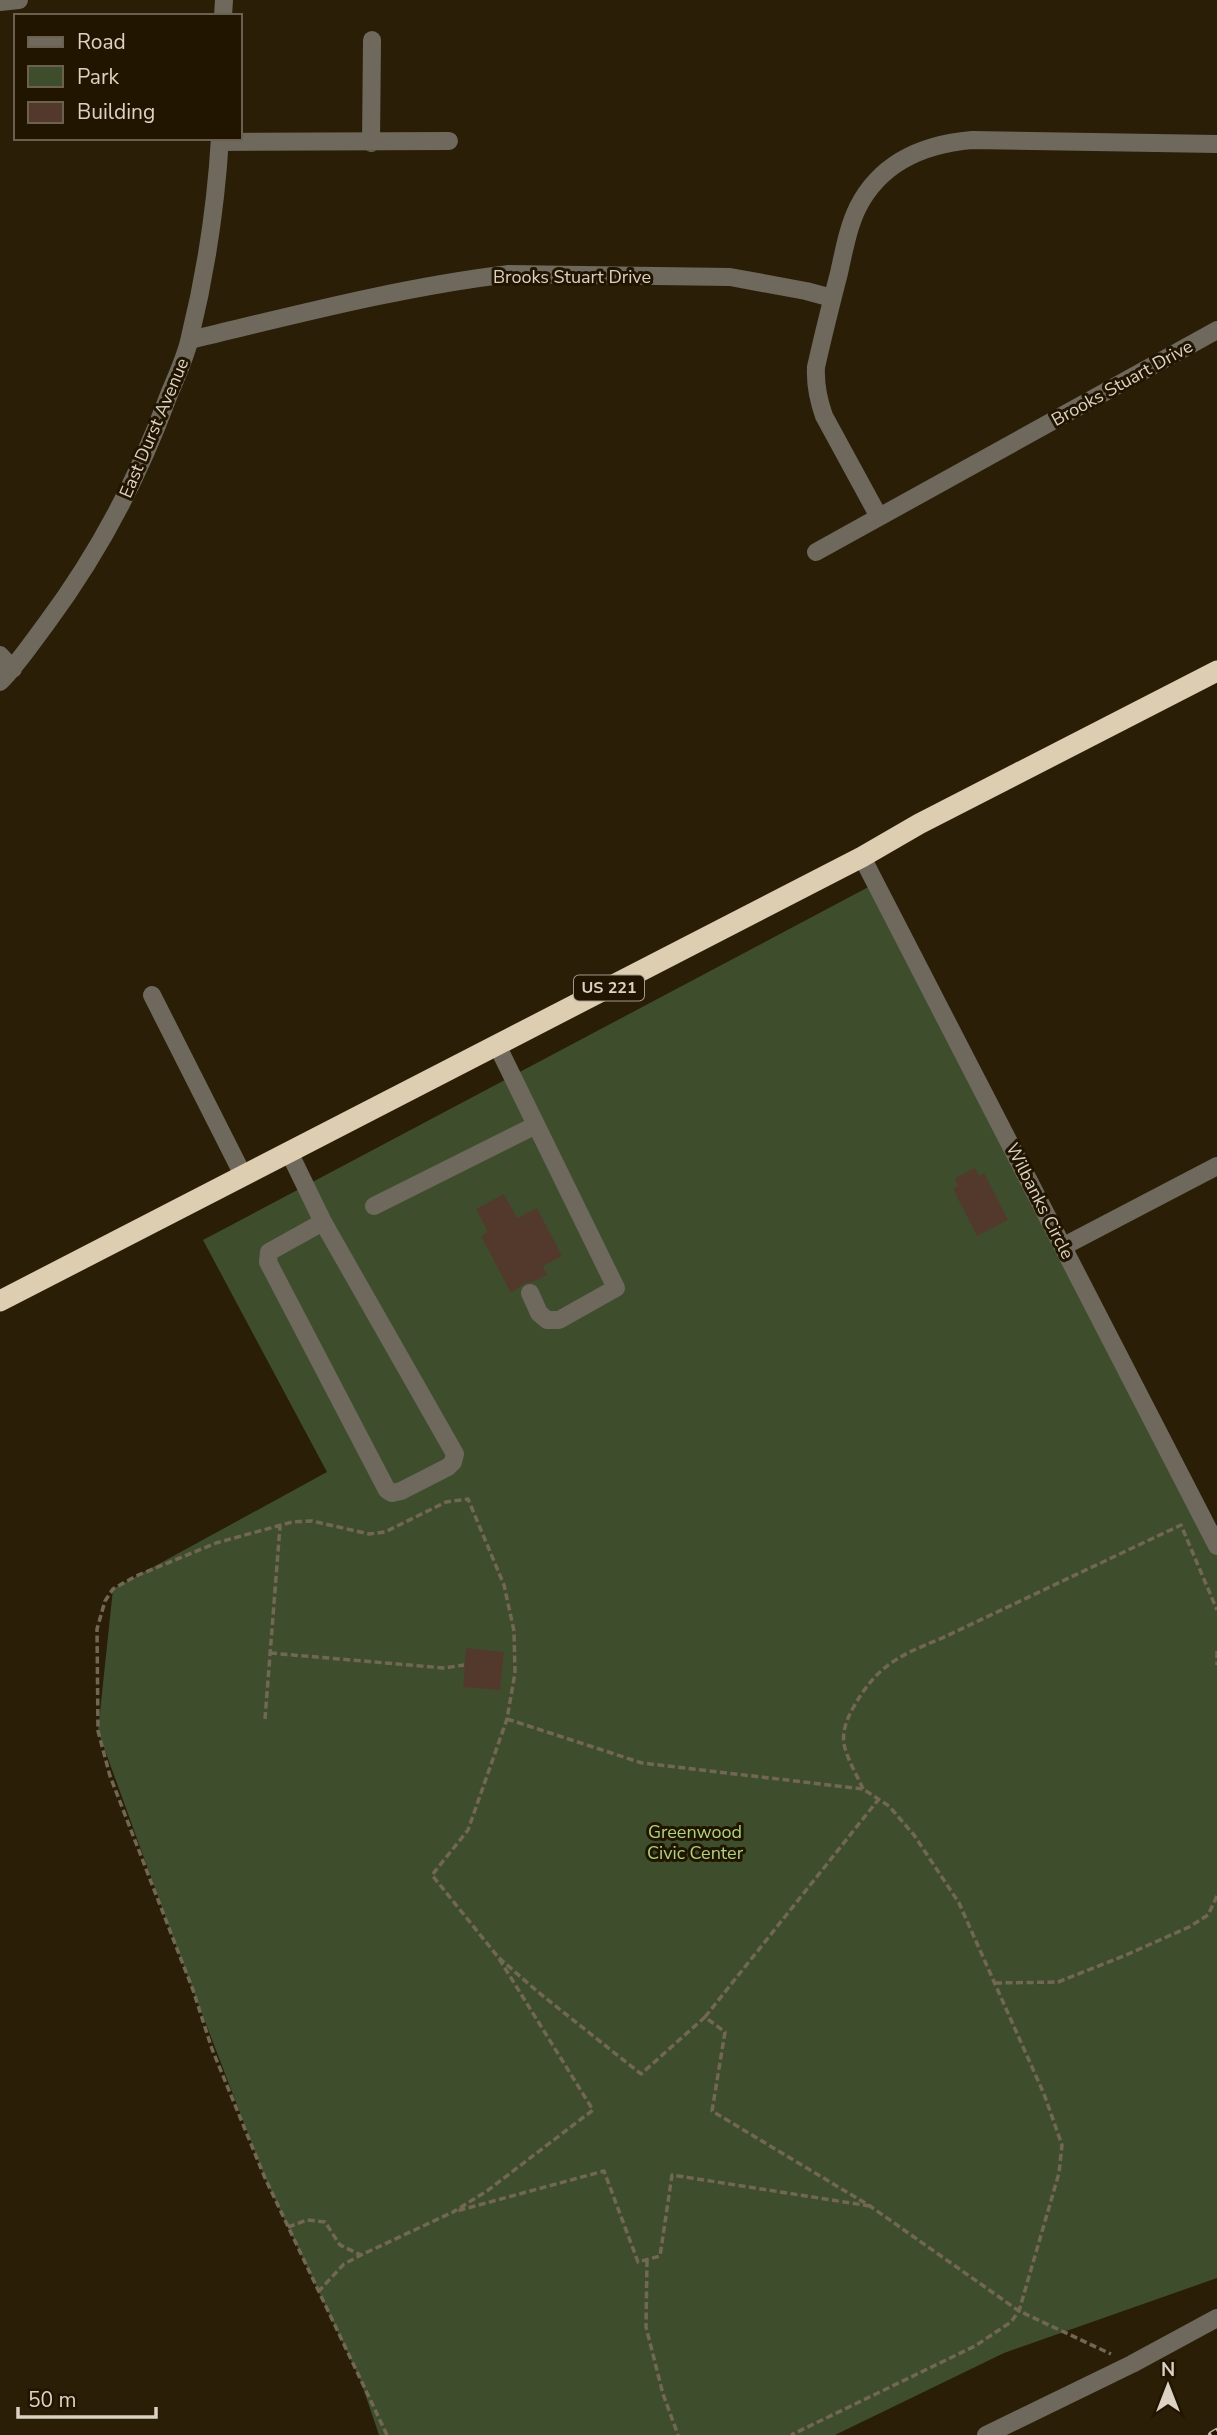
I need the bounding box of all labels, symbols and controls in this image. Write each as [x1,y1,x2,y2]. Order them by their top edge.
legend [14,14,242,140]
text: Road [77,28,126,56]
text: Park [77,63,119,91]
text: Building [77,98,155,126]
street label: Brooks Stuart Drive [493,265,651,289]
street label: Brooks Stuart Drive [1047,334,1197,432]
street label: East Durst Avenue [114,354,194,502]
road number: US 221 [574,976,644,1000]
street label: Wilbanks Circle [1000,1139,1080,1263]
park label: Greenwood Civic Center [647,1820,744,1865]
north arrow [1133,2351,1203,2421]
text: N [1161,2357,1175,2383]
scale bar [18,2376,156,2420]
text: 50 m [28,2386,77,2414]

